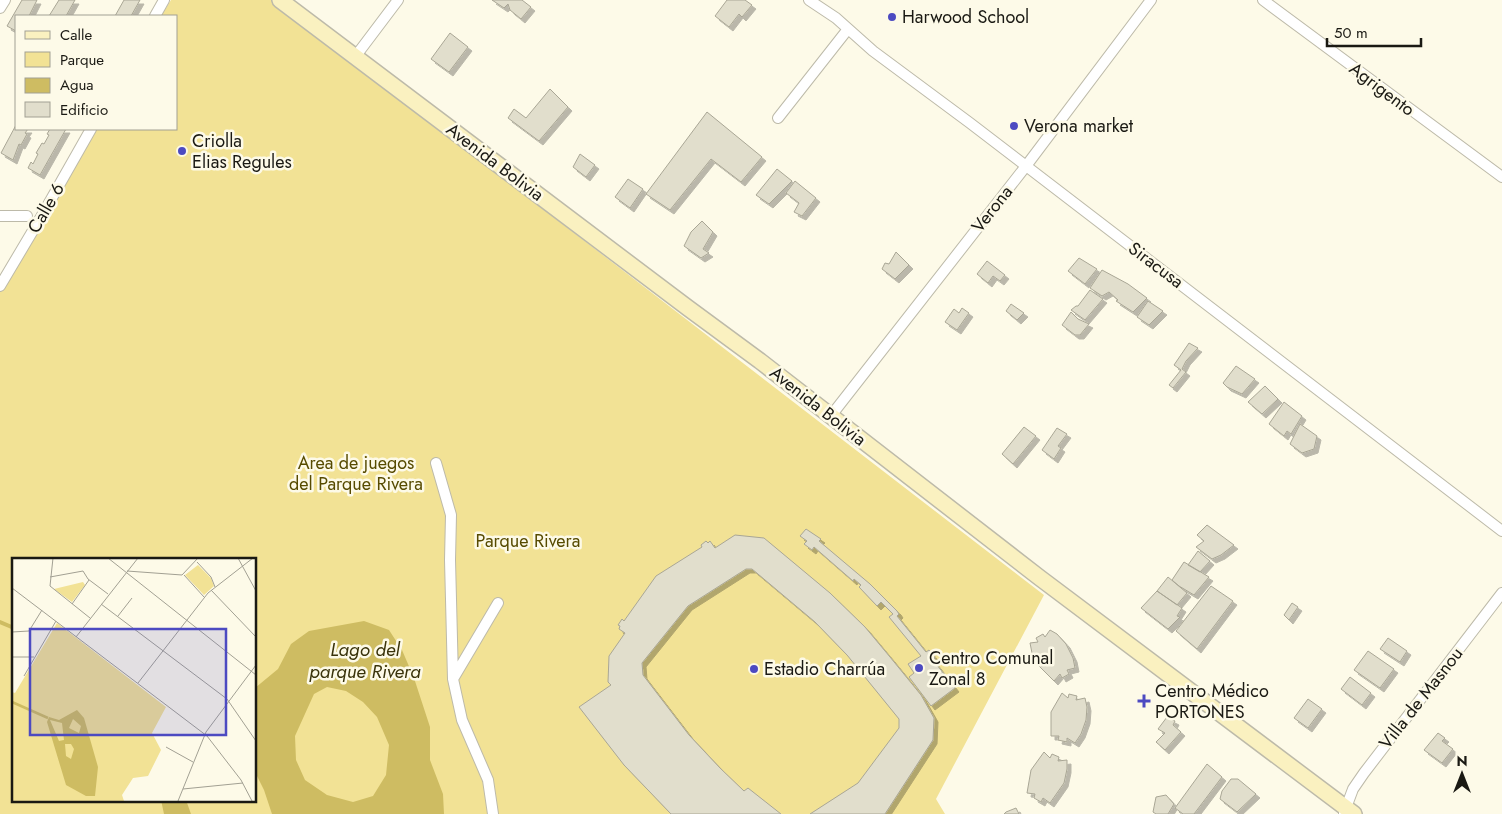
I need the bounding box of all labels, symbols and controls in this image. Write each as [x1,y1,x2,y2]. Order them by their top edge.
place label: Harwood School [902,4,1029,30]
marker: Harwood School [886,11,898,23]
legend [15,15,178,130]
scale bar [1327,15,1421,47]
text: 50 m [1334,22,1368,44]
text: Calle [60,24,92,46]
text: Parque [60,49,104,71]
street label: Agrigento [1344,56,1420,122]
text: Agua [60,74,94,96]
text: Edificio [60,99,108,121]
place label: Verona market [1024,113,1134,139]
street label: Avenida Bolivia [441,117,549,207]
marker: Verona market [1008,120,1020,132]
place label: Criolla Elias Regules [192,128,292,175]
marker: Criolla Elias Regules [176,145,188,157]
street label: Calle 6 [21,178,71,238]
street label: Verona [965,180,1019,238]
street label: Siracusa [1123,236,1189,294]
street label: Avenida Bolivia [764,360,872,452]
park label: Area de juegos del Parque Rivera [289,450,423,497]
park label: Parque Rivera [476,528,580,554]
inset map [12,558,256,802]
water label: Lago del parque Rivera [309,636,421,685]
street label: Villa de Masnou [1373,642,1469,754]
place label: Centro Comunal Zonal 8 [929,645,1053,692]
place label: Estadio Charrúa [764,656,885,682]
marker: Centro Comunal Zonal 8 [913,662,925,674]
marker: Estadio Charrúa [748,663,760,675]
place label: Centro Médico PORTONES [1155,678,1269,725]
marker: Centro Médico PORTONES [1137,694,1151,708]
north arrow [1437,749,1487,799]
text: N [1456,751,1468,771]

